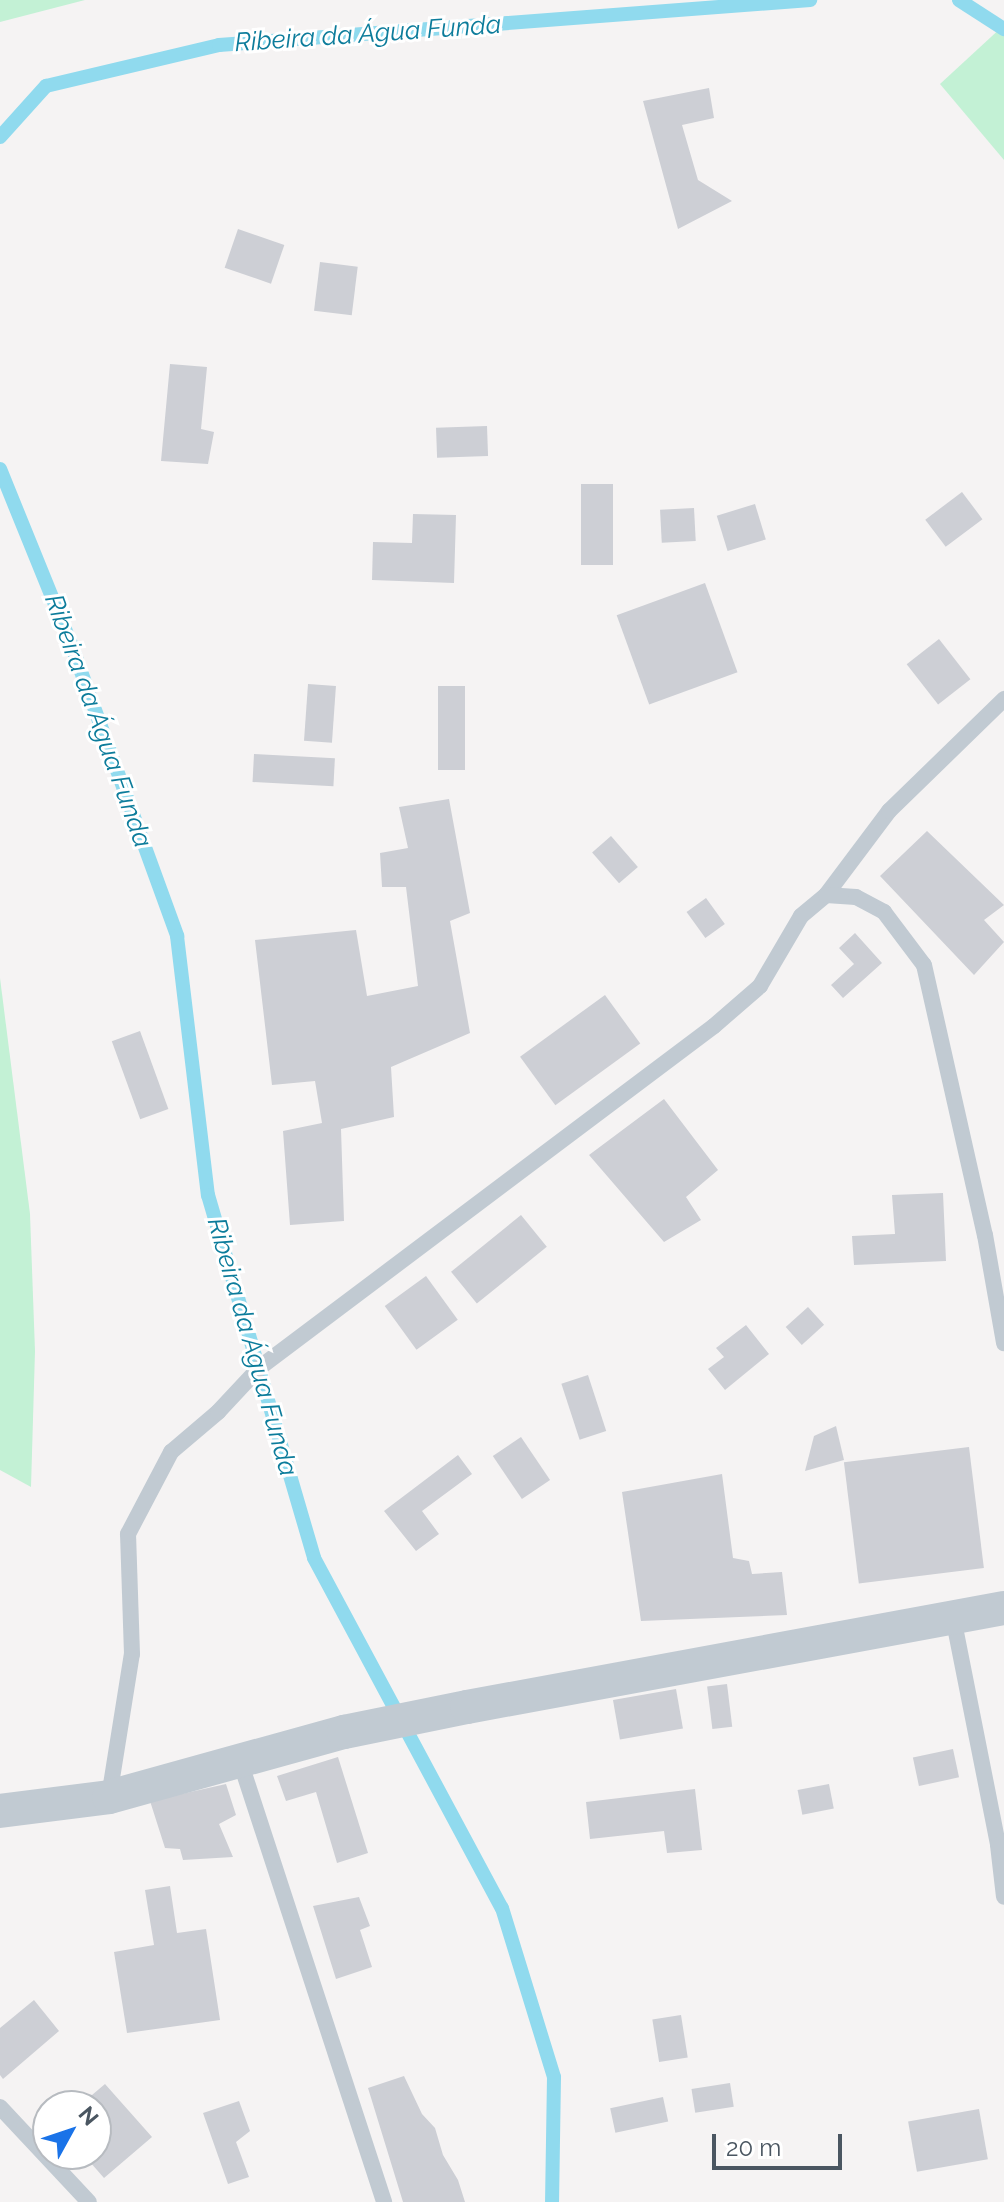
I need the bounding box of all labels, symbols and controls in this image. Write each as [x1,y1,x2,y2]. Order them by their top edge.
water label: Ribeira da Água Funda [233,9,503,59]
water label: Ribeira da Água Funda [38,590,158,852]
water label: Ribeira da Água Funda [200,1214,304,1480]
north arrow [32,2090,112,2170]
text: N [73,2101,104,2131]
scale bar [716,2118,846,2168]
text: 20 m [726,2133,781,2162]

